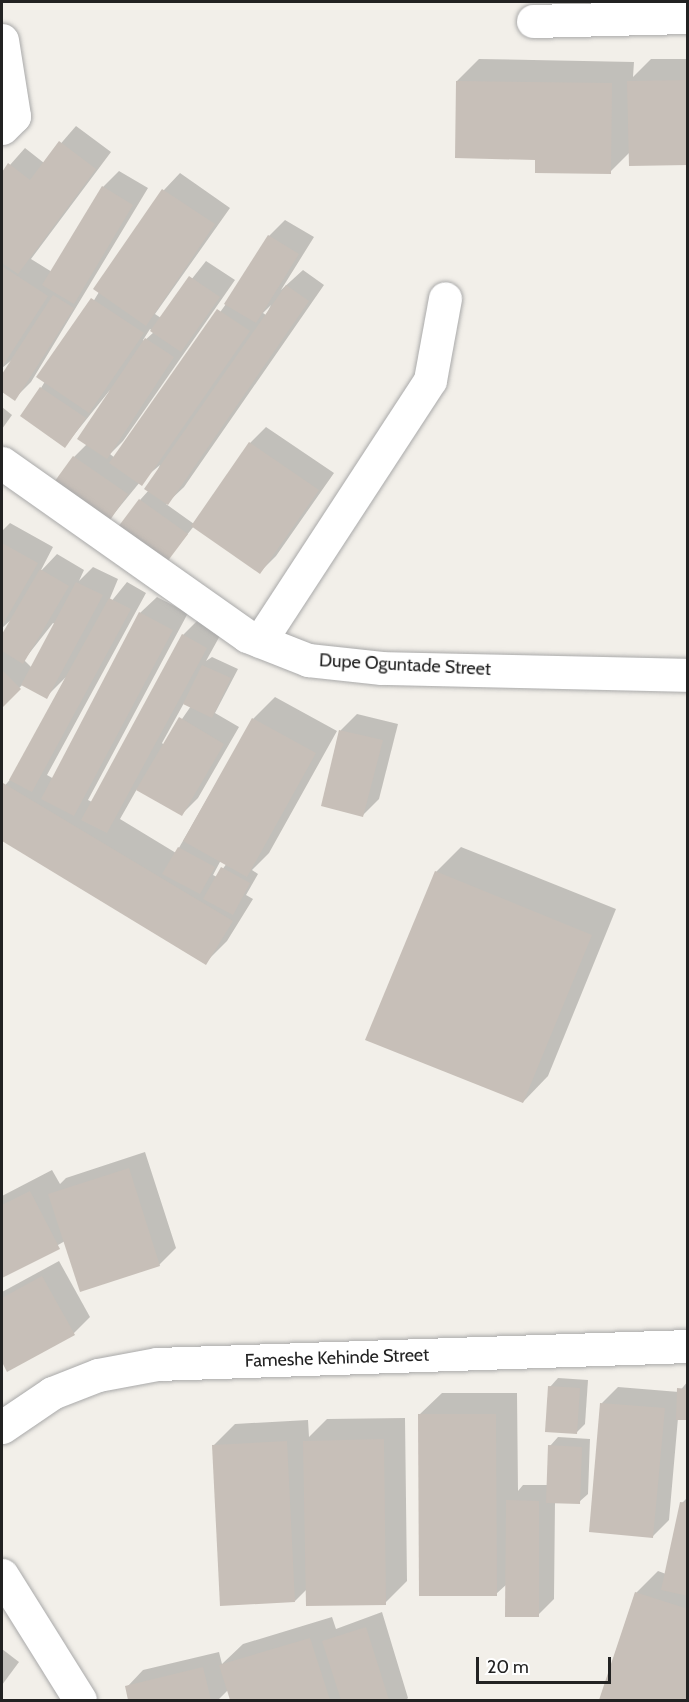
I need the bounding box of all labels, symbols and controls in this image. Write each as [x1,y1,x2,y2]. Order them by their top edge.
street label: Dupe Oguntade Street [319,650,491,680]
street label: Fameshe Kehinde Street [244,1344,430,1372]
scale bar [479,1645,614,1683]
text: 20 m [487,1656,529,1678]

